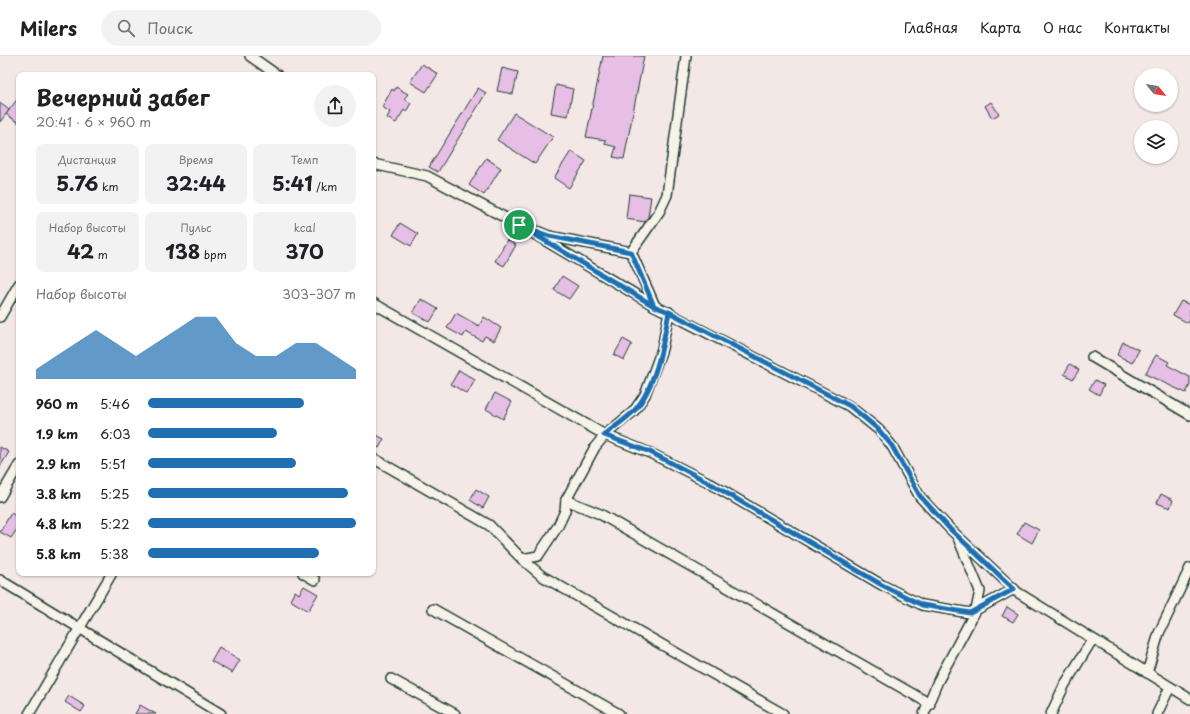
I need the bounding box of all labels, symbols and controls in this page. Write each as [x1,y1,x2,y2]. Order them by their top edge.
search box [101,10,381,46]
text: Milers [20,14,77,42]
text: Поиск [147,16,193,39]
icon: search [115,17,137,39]
text: Главная [904,17,958,38]
text: Карта [980,17,1021,38]
text: О нас [1043,17,1082,38]
text: Контакты [1104,17,1170,38]
north arrow [1134,68,1178,112]
map controls [1134,68,1178,164]
text: Вечерний забег [36,80,210,113]
button: share [314,85,356,127]
text: 20:41 · 6 × 960 m [36,112,151,131]
button: layers [1134,120,1178,164]
text: Дистанция [58,151,117,168]
text: Время [178,151,214,168]
text: Темп [291,151,319,168]
text: 5.76 [56,168,98,198]
text: 32:44 [166,168,226,198]
text: 5:41 [272,168,313,198]
text: km [98,178,118,195]
text: /km [313,178,337,195]
pin [502,208,536,242]
icon: arrive [508,214,530,236]
text: Набор высоты [49,219,126,236]
text: Пульс [180,219,212,236]
text: kcal [294,219,316,236]
text: 42 [67,236,94,266]
text: 138 [165,236,200,266]
text: 370 [286,236,324,266]
text: m [94,246,108,263]
text: bpm [200,246,227,263]
text: Набор высоты [36,284,127,303]
text: 303–307 m [282,284,356,303]
text: 960 m [36,394,78,413]
text: 5:46 [100,394,130,413]
text: 1.9 km [36,424,78,443]
text: 6:03 [100,424,131,443]
text: 2.9 km [36,454,81,473]
text: 5:51 [100,454,126,473]
text: 3.8 km [36,484,81,503]
text: 5:25 [100,484,129,503]
text: 4.8 km [36,514,82,533]
text: 5:22 [100,514,130,533]
text: 5.8 km [36,544,81,563]
text: 5:38 [100,544,129,563]

